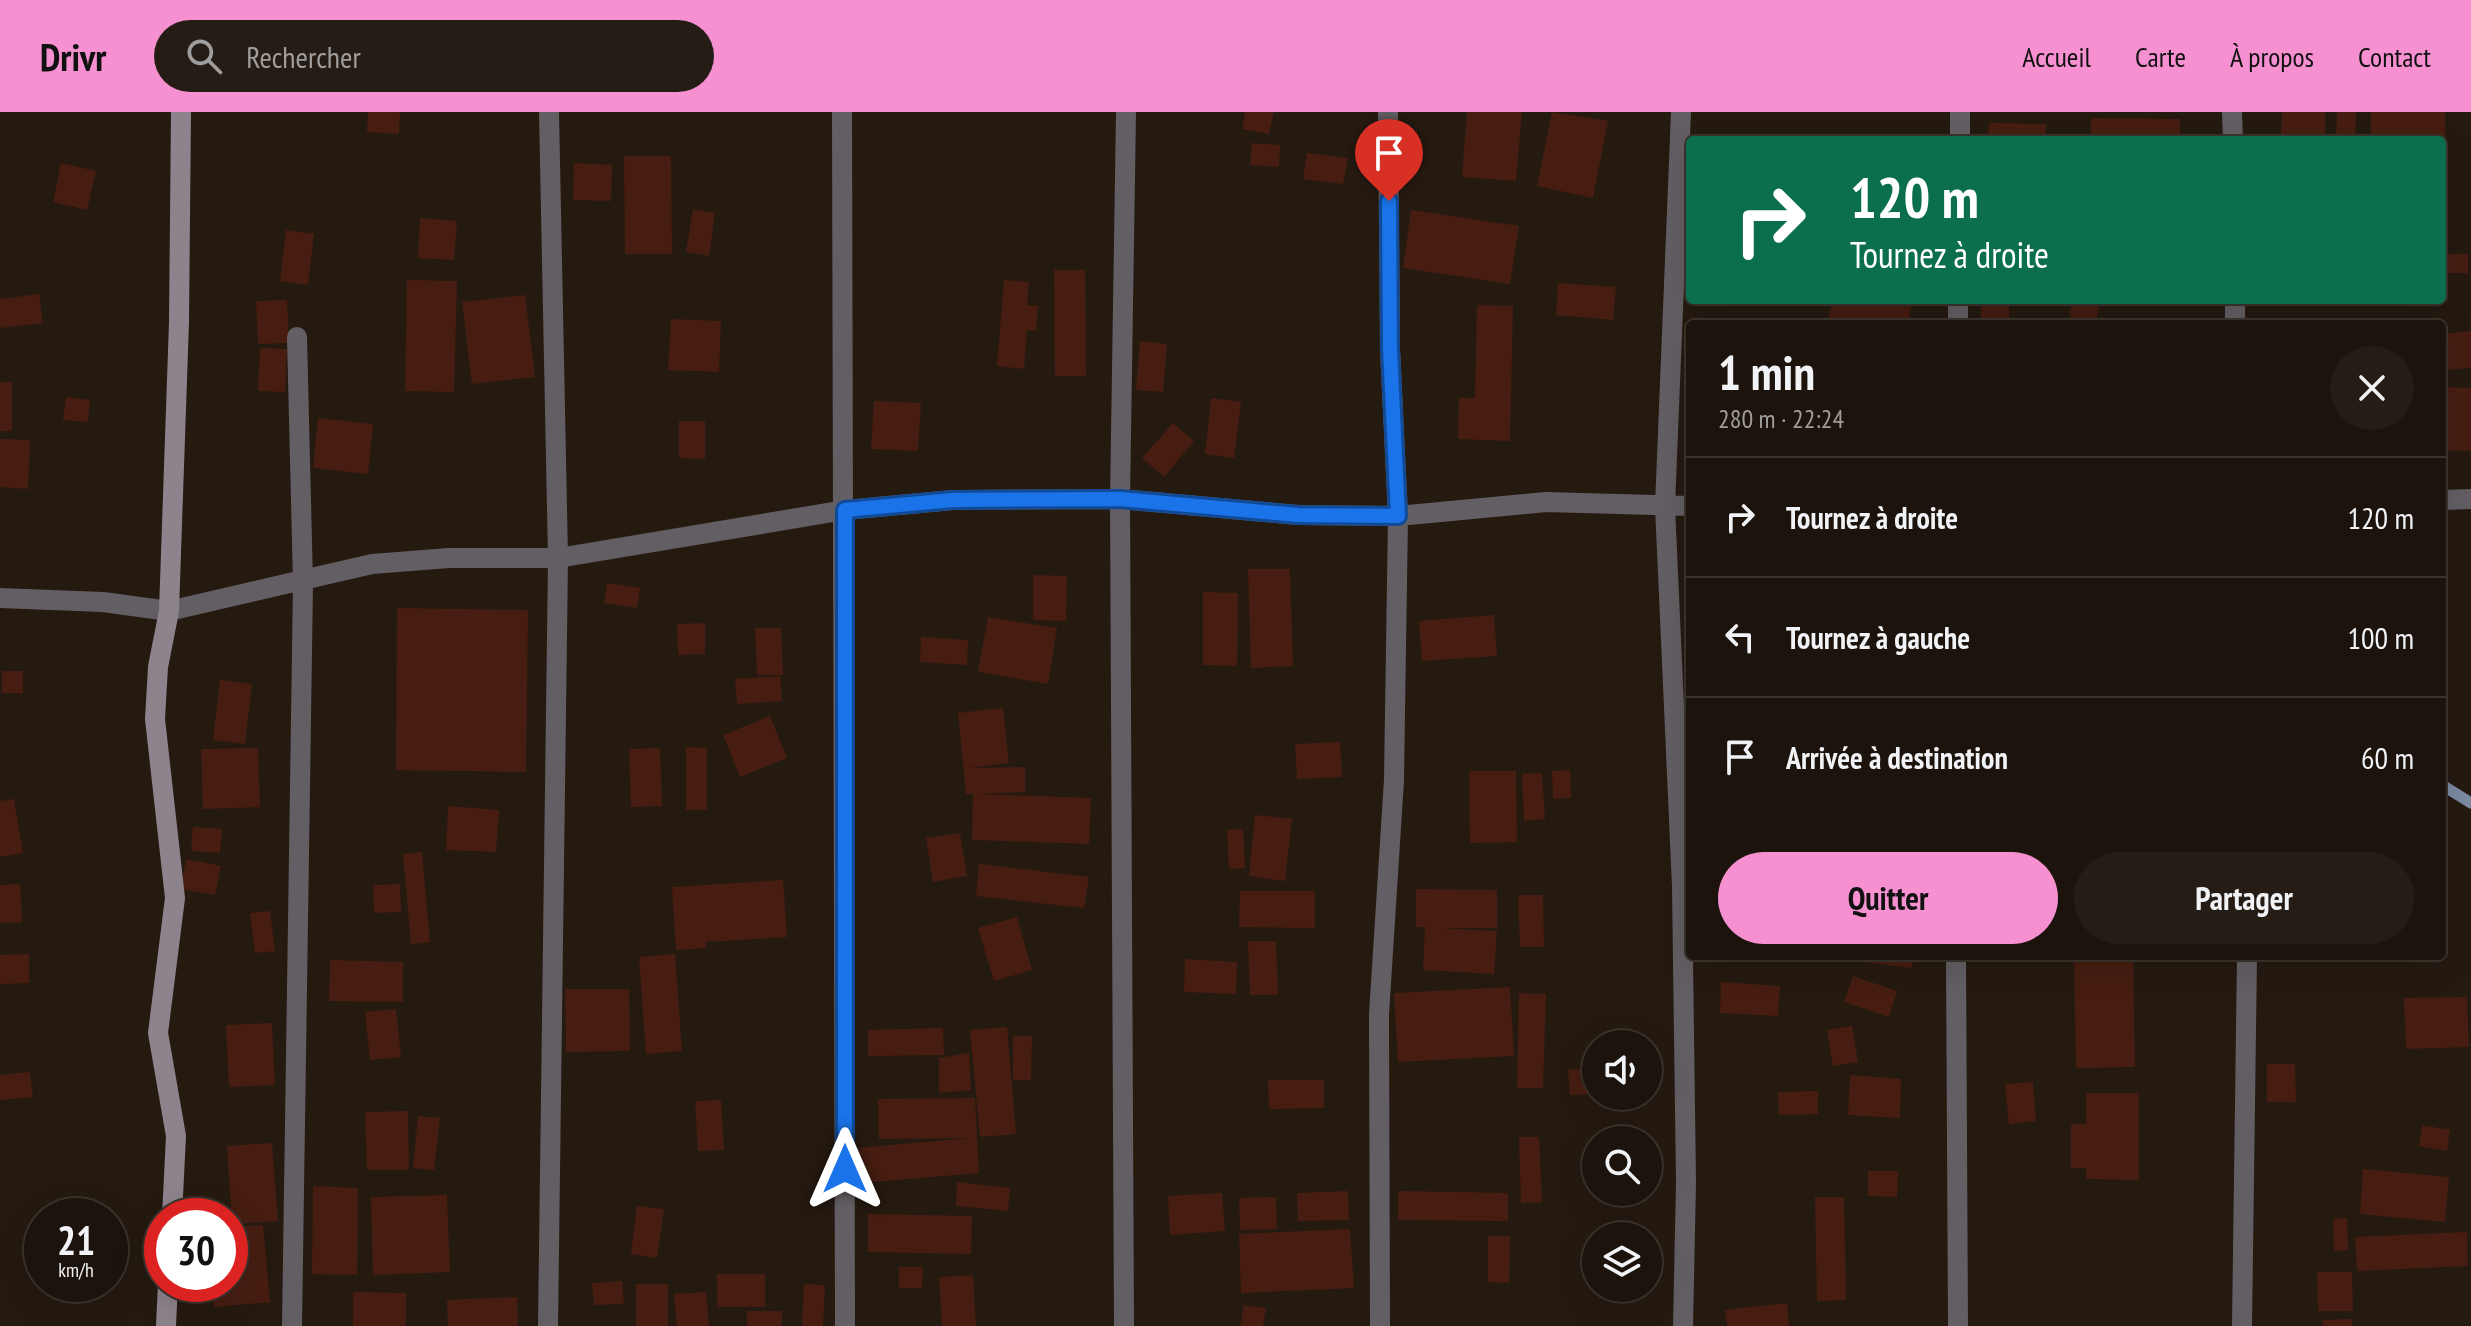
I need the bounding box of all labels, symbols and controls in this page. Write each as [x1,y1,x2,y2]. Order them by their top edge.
search box [154,20,714,92]
text: Drivr [40,32,106,81]
icon: search [182,34,226,78]
text: Rechercher [246,37,361,76]
text: Accueil [2022,38,2091,75]
text: Carte [2135,38,2186,75]
text: À propos [2230,38,2314,75]
text: Contact [2358,38,2431,75]
pin [1355,119,1423,201]
icon: arrive [1367,131,1411,175]
text: 120 m [1850,161,1979,233]
icon: right [1718,168,1822,272]
text: Tournez à droite [1850,231,2049,278]
text: 1 min [1718,341,1815,403]
button: close [2330,346,2414,430]
text: 280 m · 22:24 [1718,402,1844,435]
icon: right [1718,495,1762,539]
text: Tournez à droite [1786,498,1958,537]
text: 120 m [2348,498,2414,537]
icon: left [1718,615,1762,659]
text: Tournez à gauche [1786,618,1970,657]
text: 100 m [2348,618,2414,657]
icon: arrive [1718,735,1762,779]
text: Arrivée à destination [1786,738,2008,777]
text: 60 m [2361,738,2414,777]
button: Quitter [1718,852,2058,944]
button: Partager [2074,852,2414,944]
map controls [1582,1030,1662,1302]
button: sound [1582,1030,1662,1110]
button: search [1582,1126,1662,1206]
position arrow [803,1127,887,1211]
speed limit sign: 30 [144,1198,248,1302]
text: 21 [57,1214,95,1266]
button: layers [1582,1222,1662,1302]
text: km/h [58,1257,94,1283]

